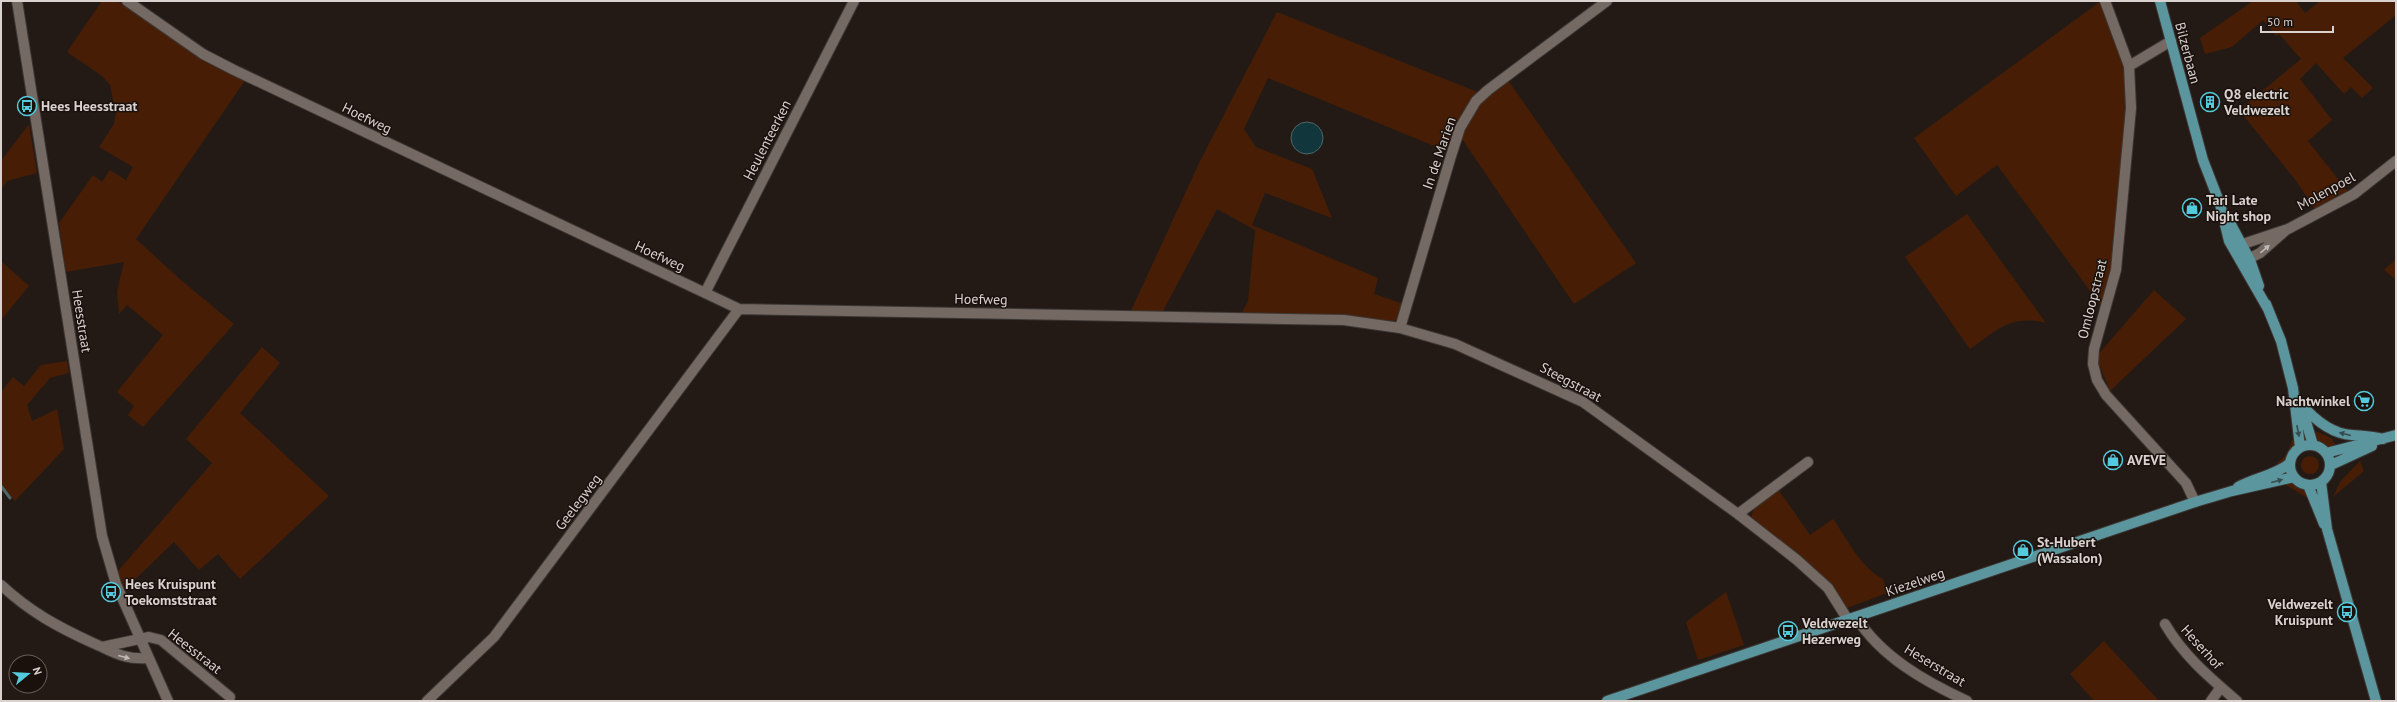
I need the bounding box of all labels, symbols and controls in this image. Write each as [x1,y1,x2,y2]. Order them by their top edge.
scale bar [2261,8,2333,34]
text: 50 m [2267,14,2293,29]
street label: Bilzerbaan [2171,20,2205,86]
place label: Q8 electric Veldwezelt [2223,85,2290,119]
building icon: Q8 electric Veldwezelt [2199,91,2221,113]
bus stop icon: Hees Heesstraat [16,95,38,117]
place label: Hees Heesstraat [41,97,137,115]
street label: Heulenteerken [739,97,795,183]
street label: Hoefweg [339,98,395,138]
street label: In de Marien [1418,115,1460,191]
street label: Molenpoel [2294,168,2358,214]
place label: Tari Late Night shop [2206,191,2272,225]
shop icon: Tari Late Night shop [2181,197,2203,219]
street label: Hoefweg [632,237,688,275]
one-way arrow [2260,244,2271,253]
street label: Omloopstraat [2073,257,2111,341]
street label: Heesstraat [68,288,96,354]
street label: Hoefweg [954,290,1008,308]
street label: Steegstraat [1537,358,1605,406]
supermarket icon: Nachtwinkel [2353,390,2375,412]
place label: Nachtwinkel [2276,392,2351,410]
one-way arrow [2296,425,2302,438]
one-way arrow [2338,430,2351,436]
shop icon: AVEVE [2102,449,2124,471]
place label: AVEVE [2127,451,2166,469]
street label: Geelegweg [551,470,605,534]
one-way arrow [2270,477,2283,483]
place label: St-Hubert (Wassalon) [2037,533,2103,567]
shop icon: St-Hubert (Wassalon) [2012,539,2034,561]
street label: Kiezelweg [1883,564,1947,600]
place label: Hees Kruispunt Toekomststraat [125,575,217,609]
bus stop icon: Hees Kruispunt Toekomststraat [100,581,122,603]
place label: Veldwezelt Kruispunt [2266,595,2333,629]
bus stop icon: Veldwezelt Kruispunt [2336,601,2358,623]
place label: Veldwezelt Hezerweg [1801,614,1868,648]
bus stop icon: Veldwezelt Hezerweg [1777,620,1799,642]
street label: Heserhof [2177,621,2227,673]
street label: Heesstraat [164,624,226,678]
street label: Heserstraat [1901,640,1969,690]
north arrow [8,654,48,694]
one-way arrow [118,654,130,660]
text: N [30,665,45,677]

